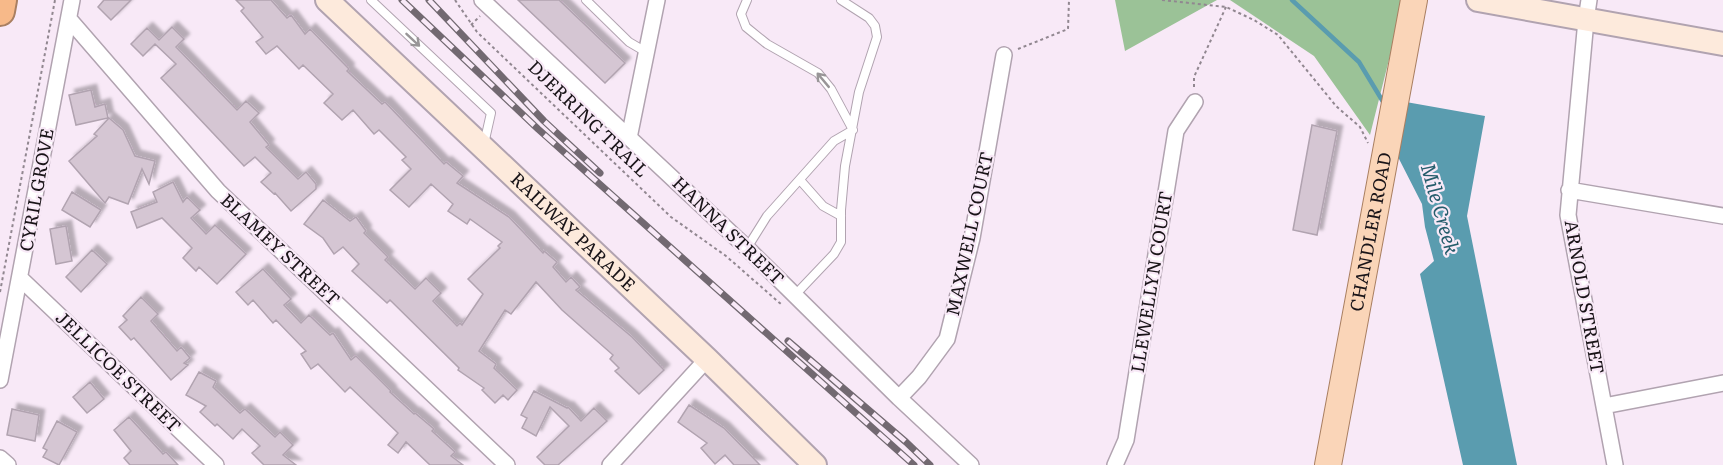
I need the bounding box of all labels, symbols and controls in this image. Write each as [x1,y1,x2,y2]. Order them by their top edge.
one-way arrow [406,33,421,47]
street label: DJERRING TRAIL [523,53,655,183]
one-way arrow [816,72,829,88]
street label: CYRIL GROVE [11,126,60,253]
street label: MAXWELL COURT [938,149,999,318]
street label: CHANDLER ROAD [1342,150,1398,314]
water label: Mile Creek [1415,159,1469,257]
street label: RAILWAY PARADE [505,165,642,297]
street label: HANNA STREET [667,169,791,291]
street label: BLAMEY STREET [215,186,347,312]
street label: LLEWELLYN COURT [1123,189,1178,375]
street label: ARNOLD STREET [1559,218,1612,376]
street label: JELLICOE STREET [50,304,188,438]

